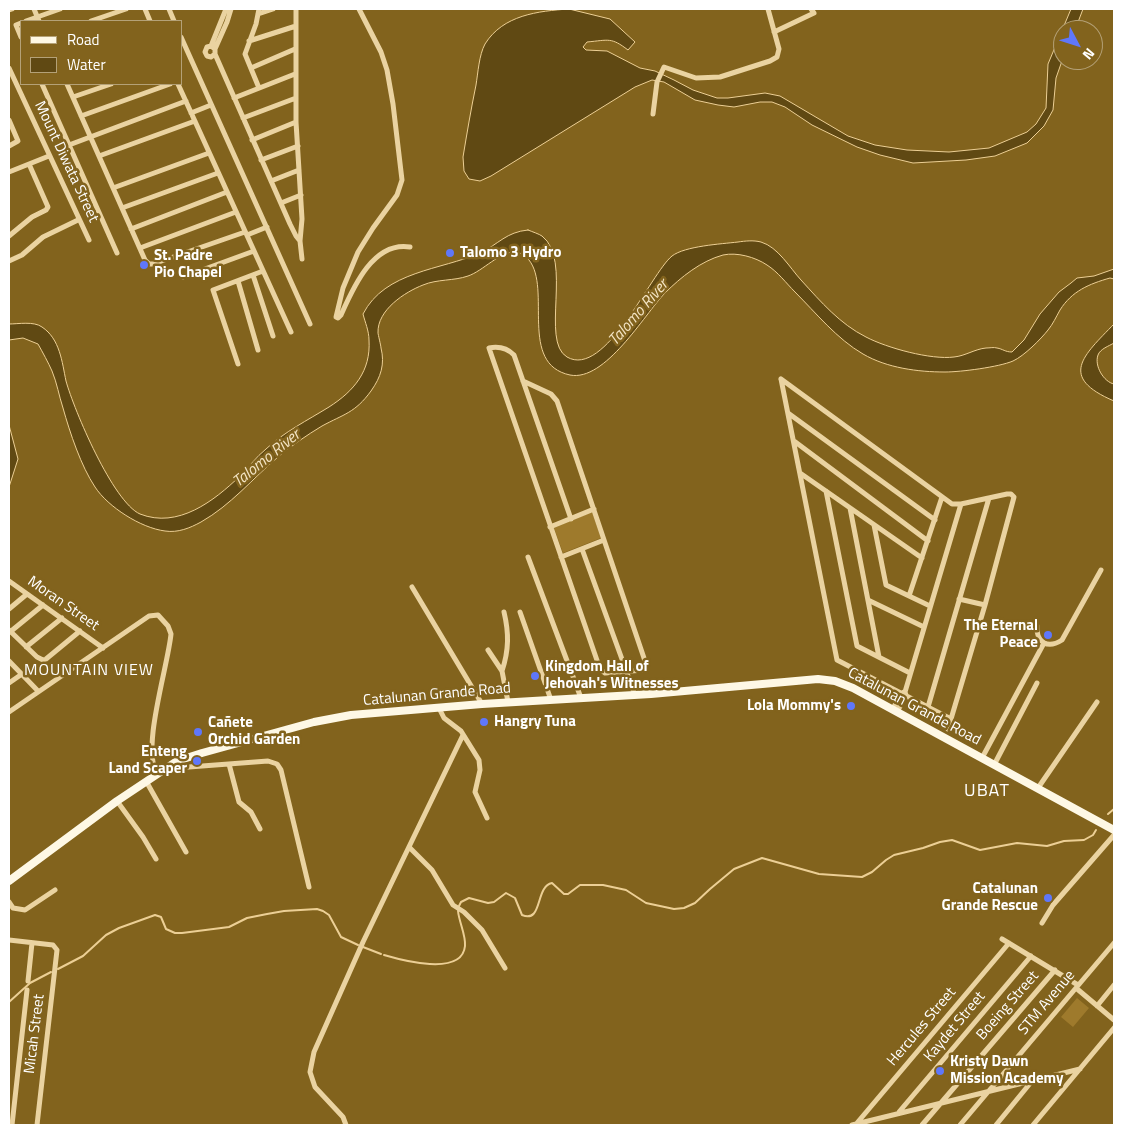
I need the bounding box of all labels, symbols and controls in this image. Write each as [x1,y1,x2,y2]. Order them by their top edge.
legend [20,20,182,85]
north arrow [1053,20,1103,70]
text: Road [67,28,99,51]
text: N [1078,44,1100,65]
text: Water [67,53,106,76]
street label: Mount Diwata Street [30,99,102,225]
place label: Talomo 3 Hydro [460,244,561,262]
place label: St. Padre Pio Chapel [154,247,222,282]
marker: Talomo 3 Hydro [444,247,456,259]
marker: St. Padre Pio Chapel [138,259,150,271]
water label: Talomo River [605,276,673,350]
water label: Talomo River [229,426,305,492]
street label: Moran Street [24,573,102,635]
place label: The Eternal Peace [964,617,1038,652]
marker: The Eternal Peace [1042,629,1054,641]
place label: Kingdom Hall of Jehovah's Witnesses [545,658,679,693]
district label: MOUNTAIN VIEW [22,661,156,681]
street label: Catalunan Grande Road [844,664,984,750]
marker: Kingdom Hall of Jehovah's Witnesses [529,670,541,682]
street label: Catalunan Grande Road [362,680,512,710]
place label: Lola Mommy's [747,697,841,715]
marker: Lola Mommy's [845,700,857,712]
place label: Hangry Tuna [494,713,576,731]
place label: Cañete Orchid Garden [208,714,300,749]
marker: Hangry Tuna [478,716,490,728]
marker: Cañete Orchid Garden [192,726,204,738]
place label: Enteng Land Scaper [109,743,187,778]
marker: Enteng Land Scaper [191,755,203,767]
district label: UBAT [964,781,1010,803]
place label: Catalunan Grande Rescue [942,880,1038,915]
marker: Catalunan Grande Rescue [1042,892,1054,904]
street label: STM Avenue [1015,967,1079,1039]
street label: Boeing Street [973,968,1043,1044]
street label: Hercules Street [884,984,960,1070]
street label: Kaydet Street [921,988,989,1066]
street label: Micah Street [21,993,49,1075]
place label: Kristy Dawn Mission Academy [950,1053,1064,1088]
marker: Kristy Dawn Mission Academy [934,1065,946,1077]

